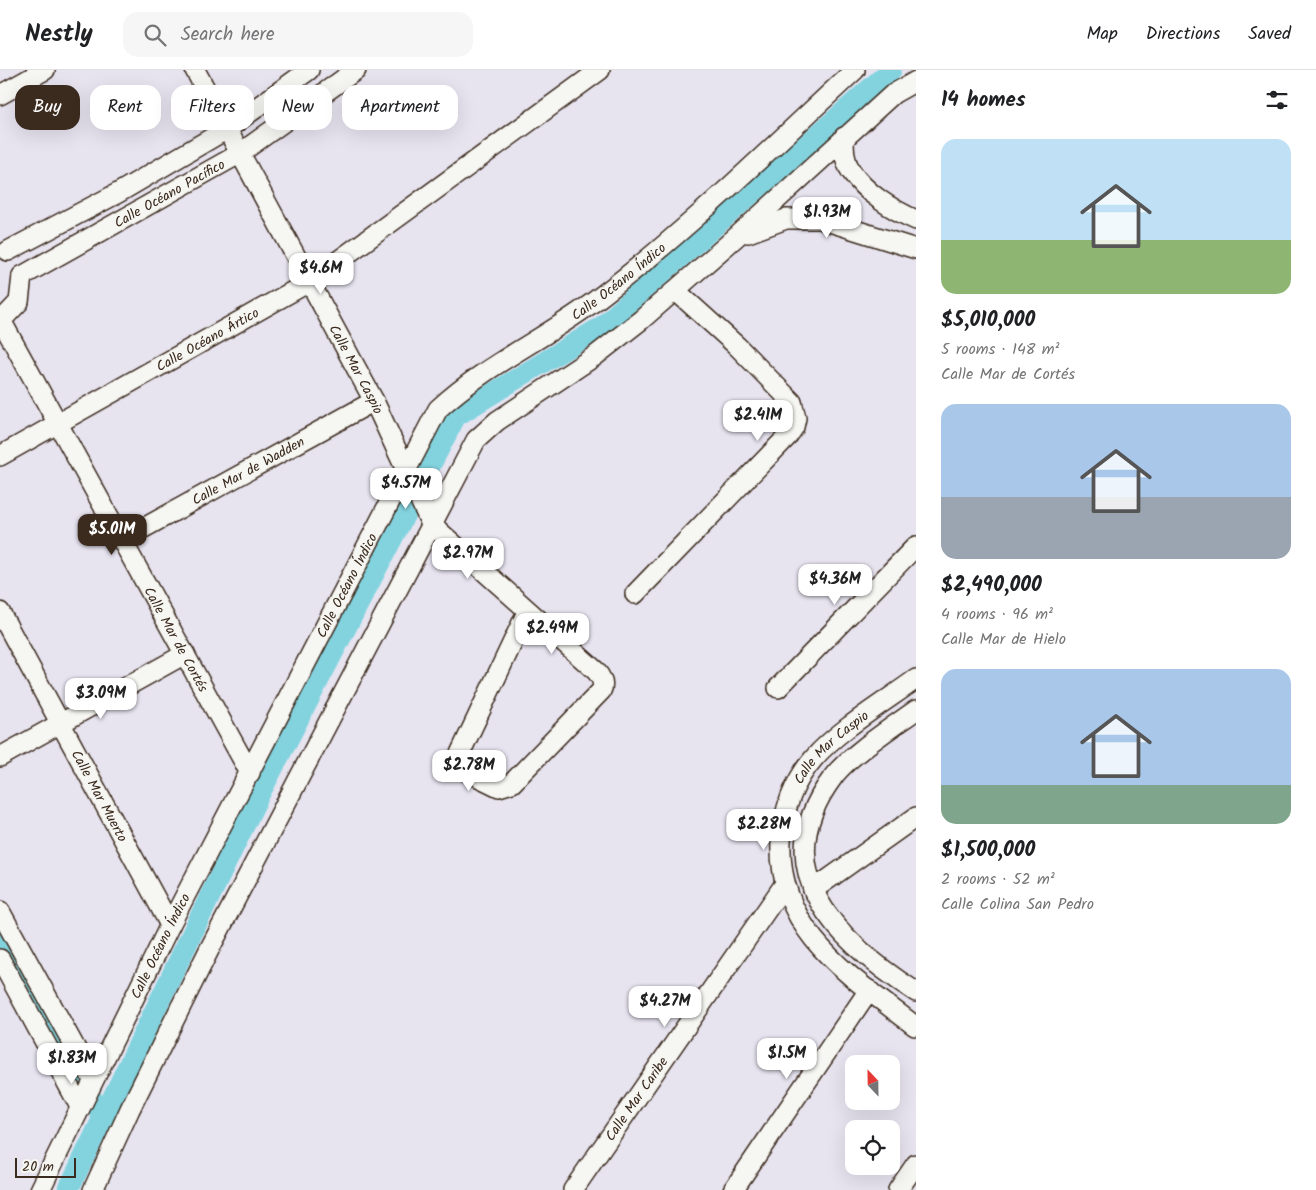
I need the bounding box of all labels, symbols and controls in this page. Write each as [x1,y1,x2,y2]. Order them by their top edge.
search box [123,12,473,57]
text: Nestly [25,15,93,54]
text: Search here [181,20,274,50]
text: Map [1086,20,1118,49]
text: Directions [1146,20,1220,49]
text: Saved [1248,20,1291,49]
icon: search [141,21,169,49]
text: 14 homes [941,84,1026,117]
chip: Buy [15,85,80,130]
chip: Rent [90,85,161,130]
chip: Filters [171,85,254,130]
chip: New [264,85,332,130]
chip: Apartment [342,85,458,130]
icon: filters [1263,86,1291,114]
street label: Calle Océano Pacífico [110,154,229,234]
icon: home [1071,171,1161,261]
pin: $1.93M [786,196,868,239]
text: $1.93M [803,200,851,225]
street label: Calle Océano Índico [567,238,671,327]
pin: $4.6M [286,252,356,295]
text: $4.6M [300,256,342,281]
street label: Calle Océano Ártico [152,302,263,378]
text: $5,010,000 [941,304,1035,337]
street label: Calle Mar Caspio [323,321,389,418]
text: 5 rooms · 148 m² [941,337,1060,362]
text: Calle Mar de Cortés [941,362,1075,387]
pin: $2.41M [717,400,799,442]
text: $2.41M [734,403,782,428]
street label: Calle Mar de Wadden [188,431,309,511]
icon: home [1071,436,1161,526]
pin: $4.57M [365,468,447,510]
text: $4.57M [381,471,431,496]
pin: $5.01M [71,514,153,556]
text: $5.01M [89,517,135,542]
street label: Calle Océano Índico [311,529,384,642]
pin: $2.97M [427,538,509,580]
text: $2.97M [443,541,493,566]
pin: $4.36M [794,564,876,606]
text: $4.36M [809,567,861,592]
text: $2,490,000 [941,569,1042,602]
street label: Calle Mar de Cortés [138,583,214,697]
text: 4 rooms · 96 m² [941,602,1053,627]
pin: $2.49M [511,612,593,655]
text: $2.49M [526,616,578,641]
text: Calle Mar de Hielo [941,627,1066,652]
pin: $3.09M [60,678,142,720]
text: $3.09M [76,681,126,706]
icon: home [1071,701,1161,791]
street label: Calle Mar Caspio [788,705,874,789]
street label: Calle Mar Muerto [65,746,133,846]
pin: $2.78M [428,750,510,792]
text: $2.78M [443,753,495,778]
pin: $2.28M [723,808,805,851]
text: $2.28M [737,812,791,837]
text: $1,500,000 [941,834,1035,867]
text: 2 rooms · 52 m² [941,867,1055,892]
street label: Calle Océano Índico [125,890,197,1003]
text: Calle Colina San Pedro [941,892,1094,917]
pin: $4.27M [624,986,706,1028]
text: $4.27M [640,989,690,1014]
pin: $1.5M [752,1038,822,1080]
text: $1.5M [768,1041,806,1066]
pin: $1.83M [31,1042,113,1085]
text: $1.83M [48,1046,96,1071]
street label: Calle Mar Caribe [600,1052,674,1146]
north arrow [845,1055,900,1110]
map controls [845,1055,900,1175]
button: locate [845,1120,900,1175]
scale bar [15,1155,76,1178]
text: 20 m [22,1156,54,1178]

